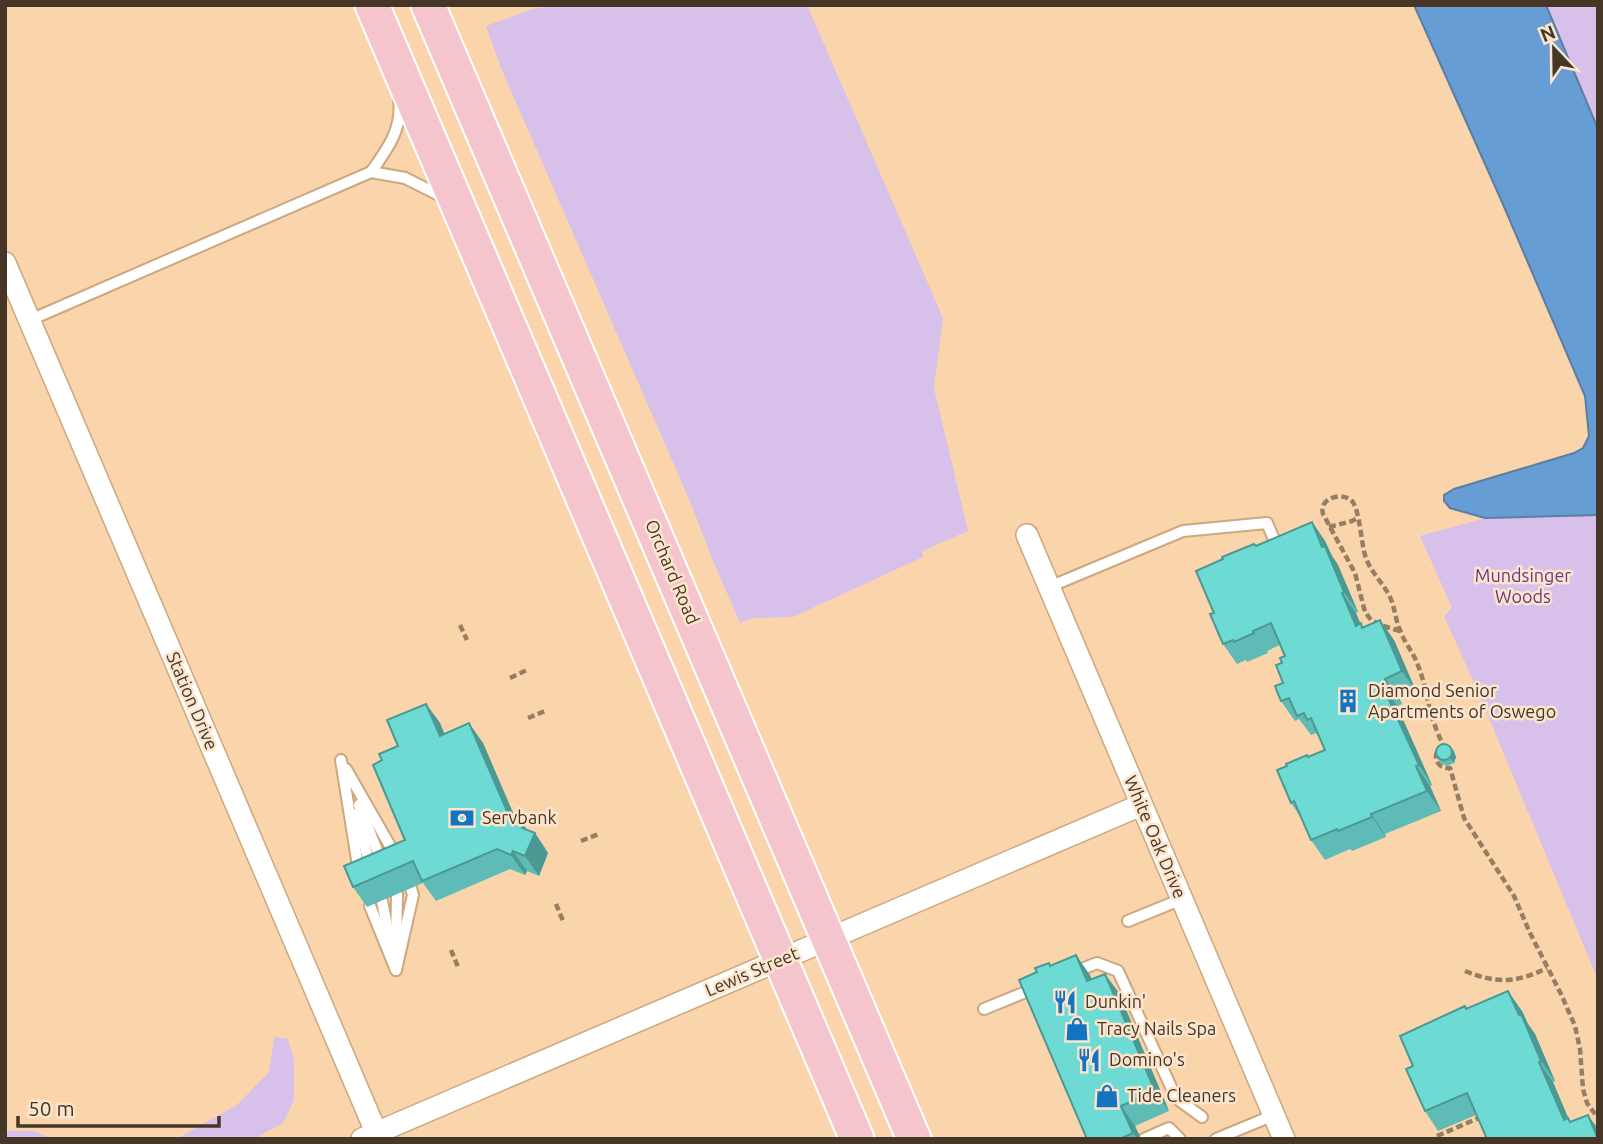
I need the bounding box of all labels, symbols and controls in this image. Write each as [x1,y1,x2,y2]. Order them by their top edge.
north arrow [1519,14,1589,84]
text: N [1537,20,1558,46]
street label: Orchard Road [642,516,704,627]
park label: Mundsinger Woods [1475,565,1571,606]
street label: Station Drive [163,649,223,753]
place label: Diamond Senior Apartments of Oswego [1368,680,1556,721]
building icon: Diamond Senior Apartments of Oswego [1334,687,1362,715]
street label: White Oak Drive [1121,772,1191,901]
bank icon: Servbank [448,804,476,832]
place label: Servbank [482,807,557,827]
street label: Lewis Street [702,942,801,1000]
restaurant icon: Dunkin' [1051,988,1079,1016]
place label: Dunkin' [1085,991,1146,1011]
shop icon: Tracy Nails Spa [1063,1015,1091,1043]
place label: Tracy Nails Spa [1097,1018,1216,1038]
restaurant icon: Domino's [1075,1046,1103,1074]
place label: Domino's [1109,1049,1185,1069]
shop icon: Tide Cleaners [1093,1082,1121,1110]
scale bar [18,1084,219,1128]
place label: Tide Cleaners [1127,1085,1236,1105]
text: 50 m [28,1096,75,1120]

